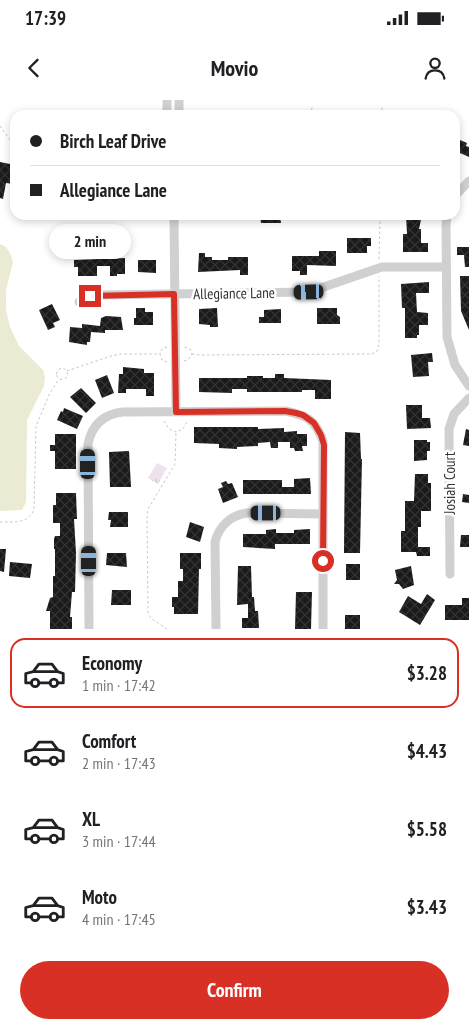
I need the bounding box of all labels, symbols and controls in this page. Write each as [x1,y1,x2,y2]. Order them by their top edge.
text: 17:39 [25,6,66,30]
icon: back [20,54,48,82]
text: Movio [211,54,258,82]
icon: person [421,54,449,82]
text: Birch Leaf Drive [60,129,166,153]
text: Allegiance Lane [60,178,167,202]
callout: 2 min [49,224,131,258]
text: 2 min [74,231,106,251]
street label: Allegiance Lane [193,283,275,303]
car [293,284,324,300]
route end [79,285,101,307]
car [80,449,95,479]
street label: Josiah Court [440,452,459,515]
car [251,506,281,521]
car [81,546,96,576]
route start [312,550,334,572]
icon: car [22,651,67,696]
text: Economy [82,651,142,675]
text: $3.28 [407,661,447,685]
text: 1 min · 17:42 [82,675,156,695]
icon: car [22,729,67,774]
text: Comfort [82,729,136,753]
text: $4.43 [407,739,447,763]
text: 2 min · 17:43 [82,753,156,773]
icon: car [22,807,67,852]
text: XL [82,807,100,831]
text: $5.58 [407,817,447,841]
text: 3 min · 17:44 [82,831,156,851]
icon: car [22,885,67,930]
text: Moto [82,885,117,909]
text: $3.43 [407,895,447,919]
text: 4 min · 17:45 [82,909,156,929]
button: Confirm [20,961,449,1019]

